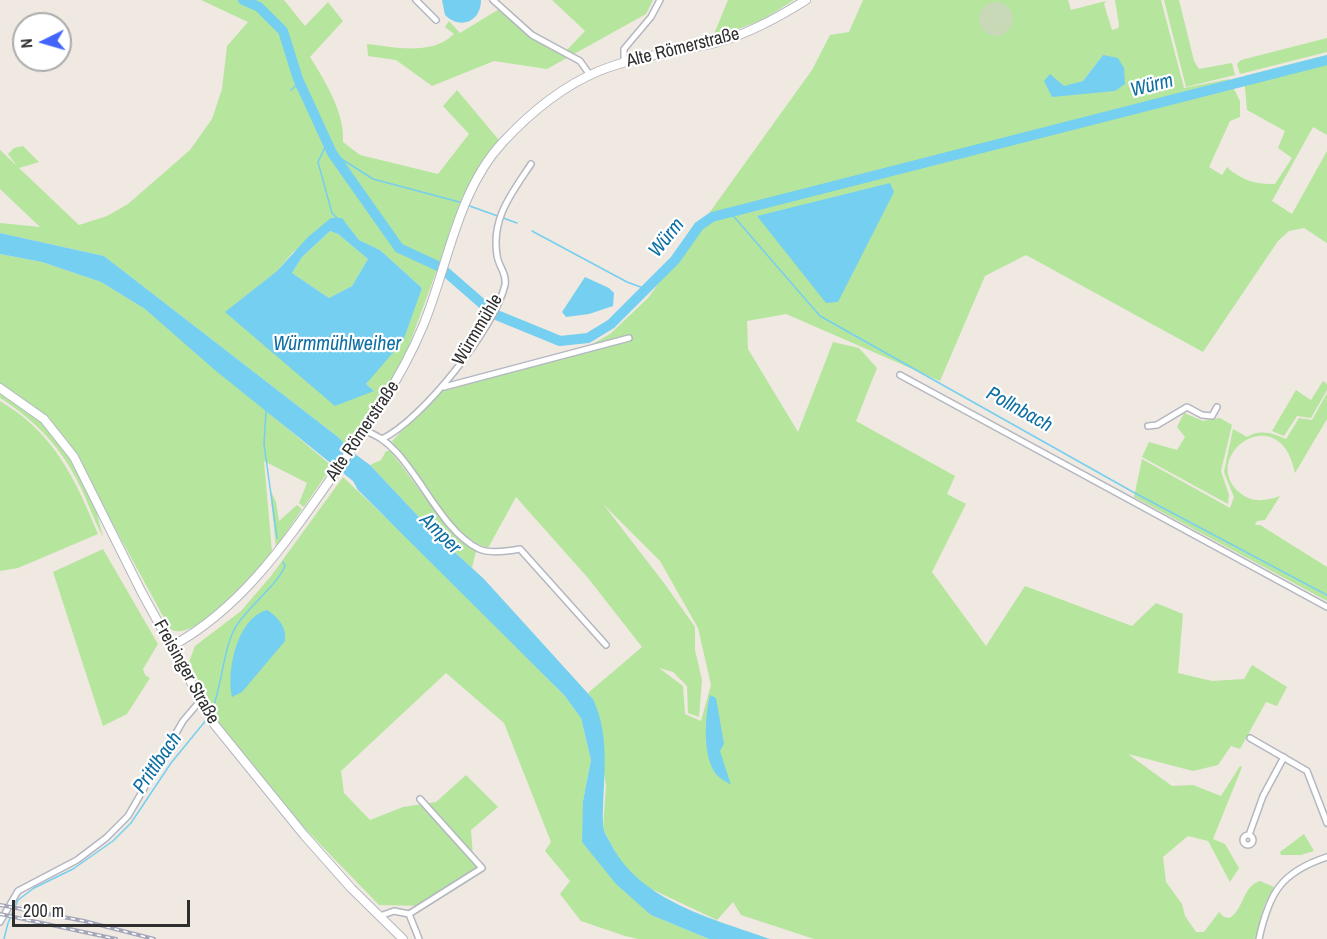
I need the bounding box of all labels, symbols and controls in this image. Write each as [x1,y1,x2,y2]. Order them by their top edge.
north arrow [12,12,72,72]
street label: Alte Römerstraße [624,24,742,72]
text: N [15,38,37,49]
water label: Würm [1128,69,1176,103]
water label: Würm [644,214,690,262]
street label: Würmmühle [448,290,508,370]
water label: Würmmühlweiher [273,333,401,357]
street label: Alte Römerstraße [322,377,404,485]
water label: Pollnbach [982,382,1056,438]
water label: Amper [414,508,466,560]
street label: Freisinger Straße [149,616,223,728]
water label: Prittlbach [128,728,188,798]
scale bar [15,888,194,926]
text: 200 m [23,898,64,923]

